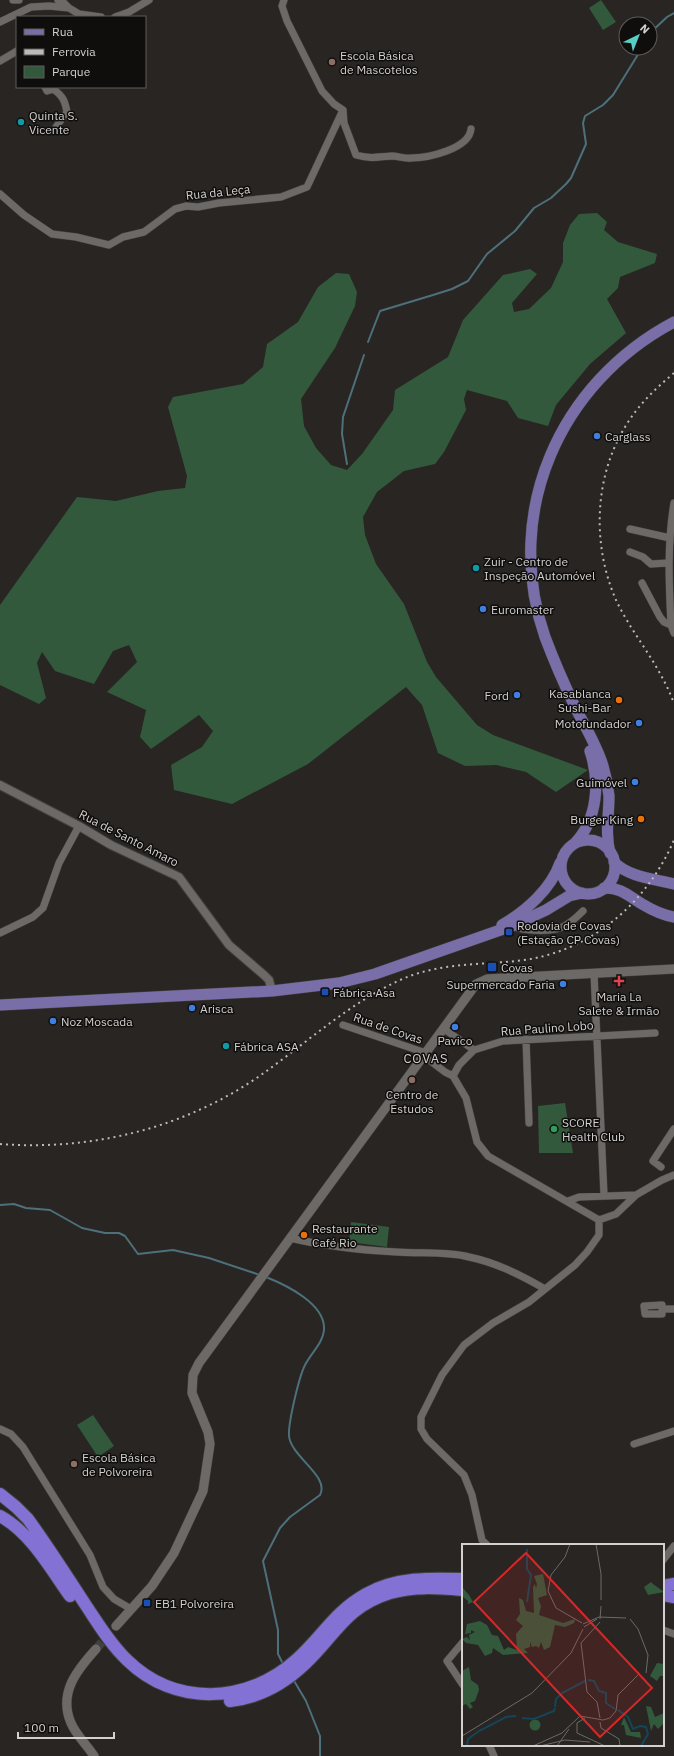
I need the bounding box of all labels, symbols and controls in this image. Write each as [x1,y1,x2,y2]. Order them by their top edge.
legend [16,16,146,88]
north arrow [618,16,658,56]
text: N [637,21,653,37]
text: Rua [52,24,73,39]
text: Ferrovia [52,44,96,59]
place label: Escola Básica de Mascotelos [340,48,418,77]
marker: Escola Básica de Mascotelos [327,57,337,67]
text: Parque [52,64,91,79]
place label: Quinta S. Vicente [29,108,78,137]
marker: Quinta S. Vicente [16,117,26,127]
street label: Rua da Leça [185,181,252,203]
place label: Carglass [605,429,651,444]
marker: Carglass [592,431,602,441]
place label: Zuir - Centro de Inspeção Automóvel [484,554,595,583]
marker: Zuir - Centro de Inspeção Automóvel [471,563,481,573]
place label: Euromaster [491,602,554,617]
marker: Euromaster [478,604,488,614]
place label: Kasablanca Sushi-Bar [549,686,612,715]
place label: Ford [485,688,509,703]
marker: Ford [512,690,522,700]
marker: Kasablanca Sushi-Bar [614,695,624,705]
place label: Motofundador [555,716,632,731]
marker: Motofundador [634,718,644,728]
place label: Guimóvel [576,775,627,790]
marker: Guimóvel [630,777,640,787]
street label: Rua de Santo Amaro [77,806,182,870]
place label: Burger King [570,812,634,827]
marker: Burger King [636,814,646,824]
place label: Rodovia de Covas (Estação CP Covas) [517,918,620,947]
marker: Rodovia de Covas (Estação CP Covas) [504,927,514,937]
place label: Covas [501,960,533,975]
marker: Covas [486,961,498,973]
marker: Maria La Salete & Irmão [613,975,625,987]
place label: Supermercado Faria [446,977,556,992]
marker: Supermercado Faria [558,979,568,989]
place label: Fábrica Asa [333,985,396,1000]
marker: Fábrica Asa [320,987,330,997]
place label: Maria La Salete & Irmão [579,989,660,1018]
place label: Arisca [200,1001,234,1016]
marker: Arisca [187,1003,197,1013]
street label: Rua de Covas [351,1009,425,1047]
place label: Noz Moscada [61,1014,133,1029]
marker: Noz Moscada [48,1016,58,1026]
street label: Rua Paulino Lobo [500,1017,594,1039]
marker: Pavico [450,1022,460,1032]
place label: Pavico [437,1033,473,1048]
place label: Fábrica ASA [234,1039,299,1054]
marker: Fábrica ASA [221,1041,231,1051]
district label: COVAS [403,1050,449,1067]
marker: Centro de Estudos [407,1075,417,1085]
place label: Centro de Estudos [386,1087,439,1116]
place label: SCORE Health Club [562,1115,625,1144]
marker: SCORE Health Club [549,1124,559,1134]
place label: Restaurante Café Rio [312,1221,378,1250]
marker: Restaurante Café Rio [299,1230,309,1240]
place label: Escola Básica de Polvoreira [82,1450,156,1479]
marker: Escola Básica de Polvoreira [69,1459,79,1469]
inset map [462,1544,664,1746]
place label: EB1 Polvoreira [155,1596,235,1611]
marker: EB1 Polvoreira [142,1598,152,1608]
scale bar [18,1714,114,1740]
text: 100 m [24,1720,59,1735]

